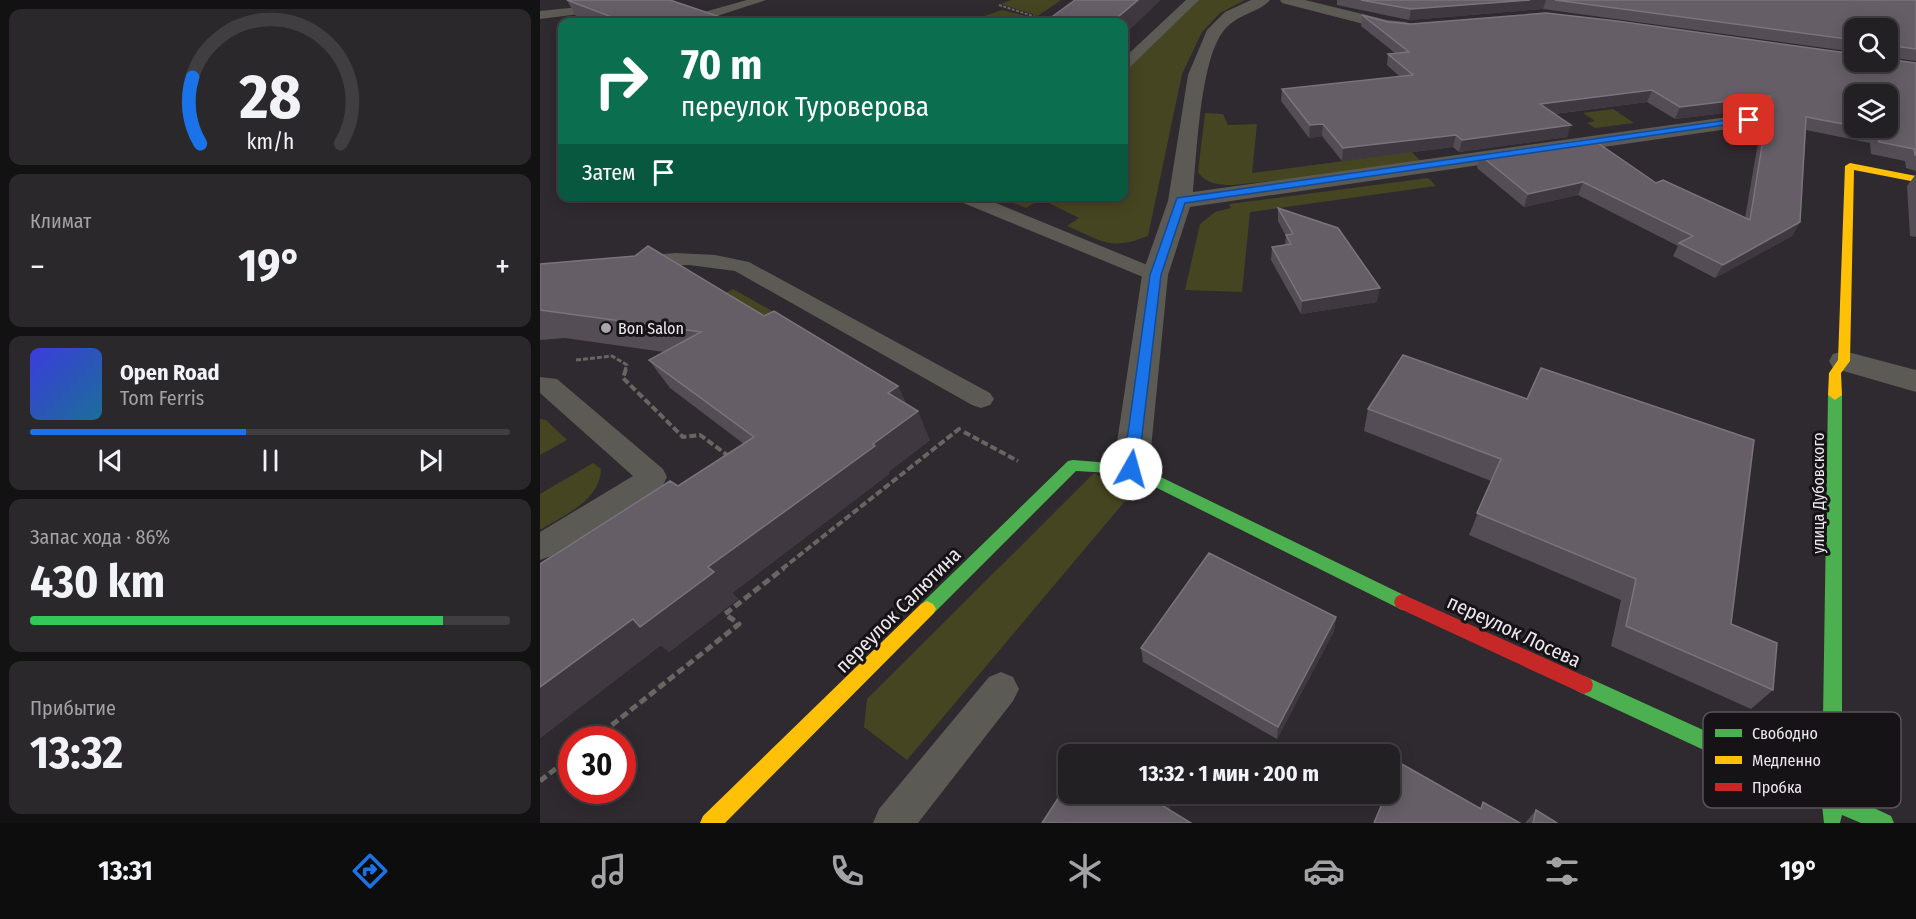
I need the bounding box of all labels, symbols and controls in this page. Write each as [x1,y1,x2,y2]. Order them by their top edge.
map controls [1844,18,1898,138]
button: search [1844,18,1898,72]
text: 70 m [681,40,762,90]
icon: right [582,42,660,120]
text: 28 [238,60,301,135]
button: layers [1844,84,1898,138]
text: переулок Туроверова [681,91,929,123]
pin [1723,94,1774,145]
icon: arrive [1732,103,1765,136]
text: km/h [246,129,294,155]
icon: arrive [647,156,680,189]
text: Затем [582,159,635,186]
text: Климат [30,209,91,233]
text: 19° [238,239,302,293]
text: − [30,247,45,287]
text: + [495,247,510,287]
place label: Bon Salon [618,319,684,338]
marker: Bon Salon [599,321,613,335]
text: Open Road [120,359,220,386]
text: Tom Ferris [120,386,204,410]
street label: улица Дубовского [1809,432,1828,554]
position arrow [1099,437,1163,501]
icon: previous [94,444,127,477]
icon: pause [254,444,287,477]
icon: next [414,444,447,477]
text: Запас хода · 86% [30,525,170,549]
street label: переулок Салютина [830,542,966,678]
text: 430 km [30,555,165,609]
street label: переулок Лосева [1443,590,1585,672]
text: Прибытие [30,696,116,720]
legend [1703,712,1901,808]
text: Свободно [1752,724,1818,743]
text: 13:32 [30,726,123,780]
speed limit sign: 30 [558,726,636,804]
text: Медленно [1752,751,1821,770]
text: 13:32 · 1 мин · 200 m [1139,760,1319,787]
text: Пробка [1752,778,1802,797]
icon: directions [349,850,391,892]
icon: music [588,850,630,892]
icon: phone [826,850,868,892]
icon: climate [1064,850,1106,892]
icon: car [1303,850,1345,892]
icon: filters [1541,850,1583,892]
text: 13:31 [98,855,153,887]
text: 19° [1780,855,1818,887]

